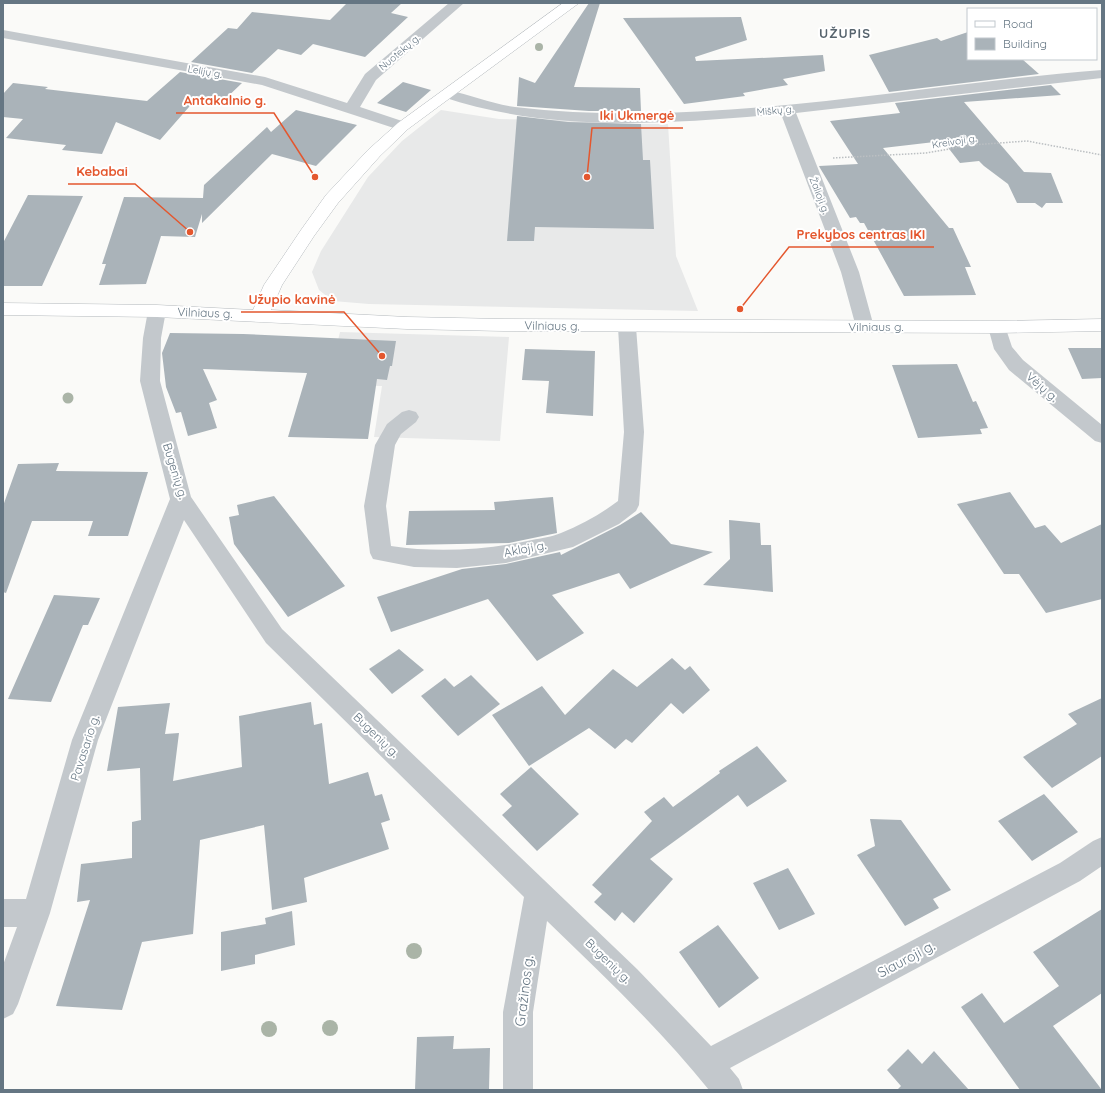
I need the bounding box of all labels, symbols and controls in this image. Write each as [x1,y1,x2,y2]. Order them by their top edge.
legend [967,8,1097,60]
text: Road [1003,16,1033,31]
district label: UŽUPIS [819,25,871,41]
street label: Nuotekų g. [376,31,423,73]
text: Building [1003,36,1047,51]
street label: Lelijų g. [187,62,223,81]
callout: Antakalnio g. [176,88,274,113]
text: Antakalnio g. [184,92,266,108]
street label: Miškų g. [756,102,794,119]
callout: Iki Ukmergė [592,103,683,128]
text: Iki Ukmergė [599,107,675,123]
street label: Kreivoji g. [931,132,977,151]
callout: Kebabai [68,159,135,184]
text: Kebabai [76,163,128,179]
street label: Žalioji g. [807,175,833,216]
callout: Prekybos centras IKI [789,222,934,247]
text: Prekybos centras IKI [797,226,925,242]
callout: Užupio kavinė [241,287,344,312]
text: Užupio kavinė [248,291,336,307]
street label: Vilniaus g. [177,304,233,321]
street label: Vilniaus g. [524,318,580,333]
street label: Vilniaus g. [848,319,904,334]
street label: Vėjų g. [1023,369,1061,405]
street label: Bugenių g. [160,441,191,501]
street label: Akloji g. [502,537,547,560]
street label: Bugenių g. [350,709,402,760]
street label: Pavasario g. [67,713,102,783]
street label: Bugenių g. [582,935,634,986]
street label: Siauroji g. [874,936,938,982]
street label: Gražinos g. [511,954,537,1028]

